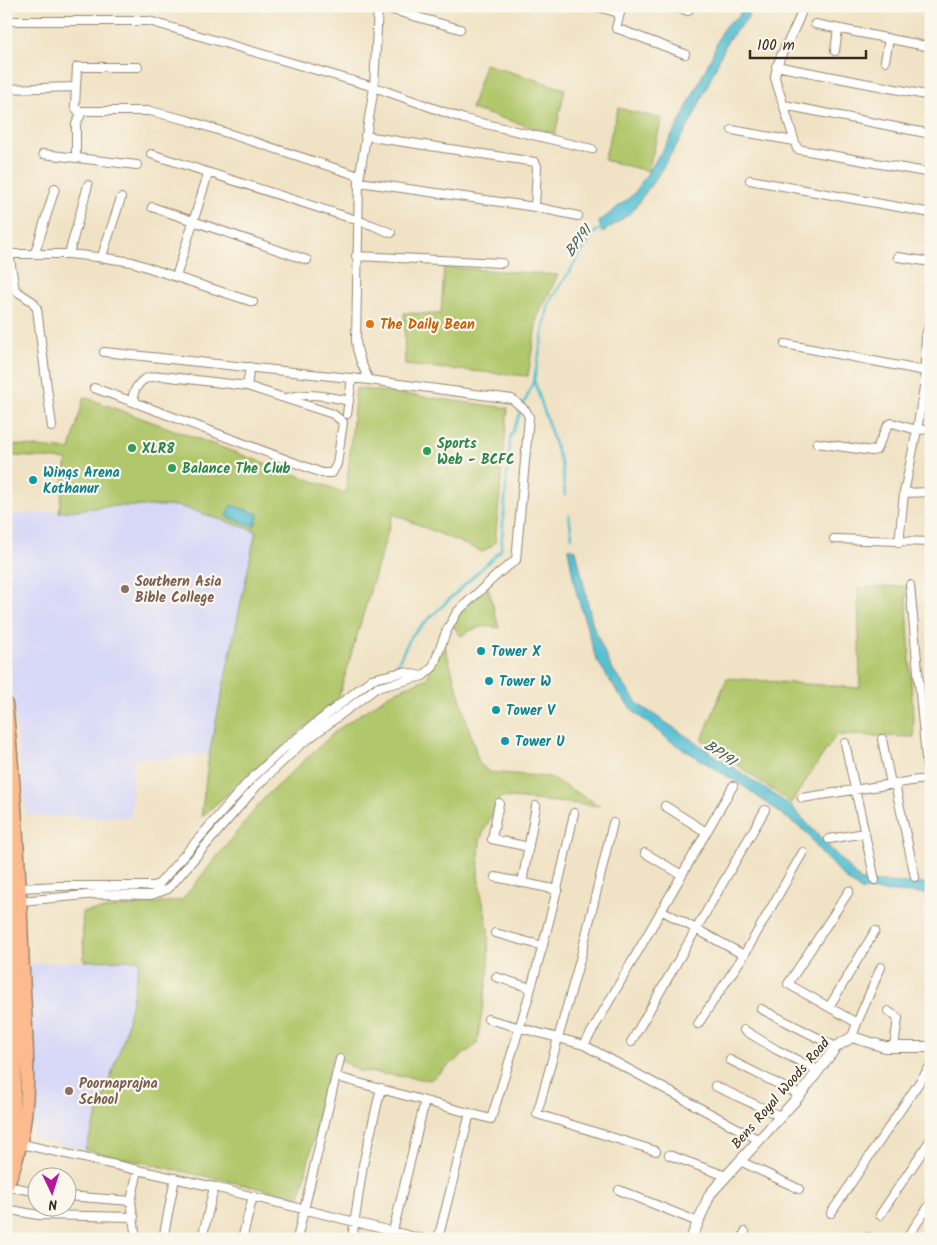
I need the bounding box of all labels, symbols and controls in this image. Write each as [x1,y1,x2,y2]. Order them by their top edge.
scale bar [750,28,866,60]
text: 100 m [757,34,795,58]
water label: BP191 [559,219,600,263]
place label: The Daily Bean [380,314,475,336]
marker: The Daily Bean [364,318,376,330]
place label: Sports Web - BCFC [437,433,515,471]
place label: XLR8 [141,438,175,460]
marker: XLR8 [126,442,138,454]
marker: Sports Web - BCFC [421,445,433,457]
place label: Balance The Club [182,458,290,480]
place label: Wings Arena Kothanur [43,462,120,500]
marker: Balance The Club [166,462,178,474]
marker: Wings Arena Kothanur [27,474,39,486]
place label: Southern Asia Bible College [135,571,221,609]
marker: Southern Asia Bible College [119,583,131,595]
place label: Tower X [491,641,541,663]
marker: Tower X [475,645,487,657]
place label: Tower W [499,671,551,693]
marker: Tower W [483,675,495,687]
place label: Tower V [506,700,556,722]
marker: Tower V [490,704,502,716]
place label: Tower U [515,731,565,753]
water label: BP191 [698,734,742,775]
marker: Tower U [499,735,511,747]
street label: Bens Royal Woods Road [726,1032,836,1154]
place label: Poornaprajna School [79,1073,158,1111]
marker: Poornaprajna School [63,1085,75,1097]
north arrow [28,1168,78,1218]
text: N [48,1193,58,1215]

